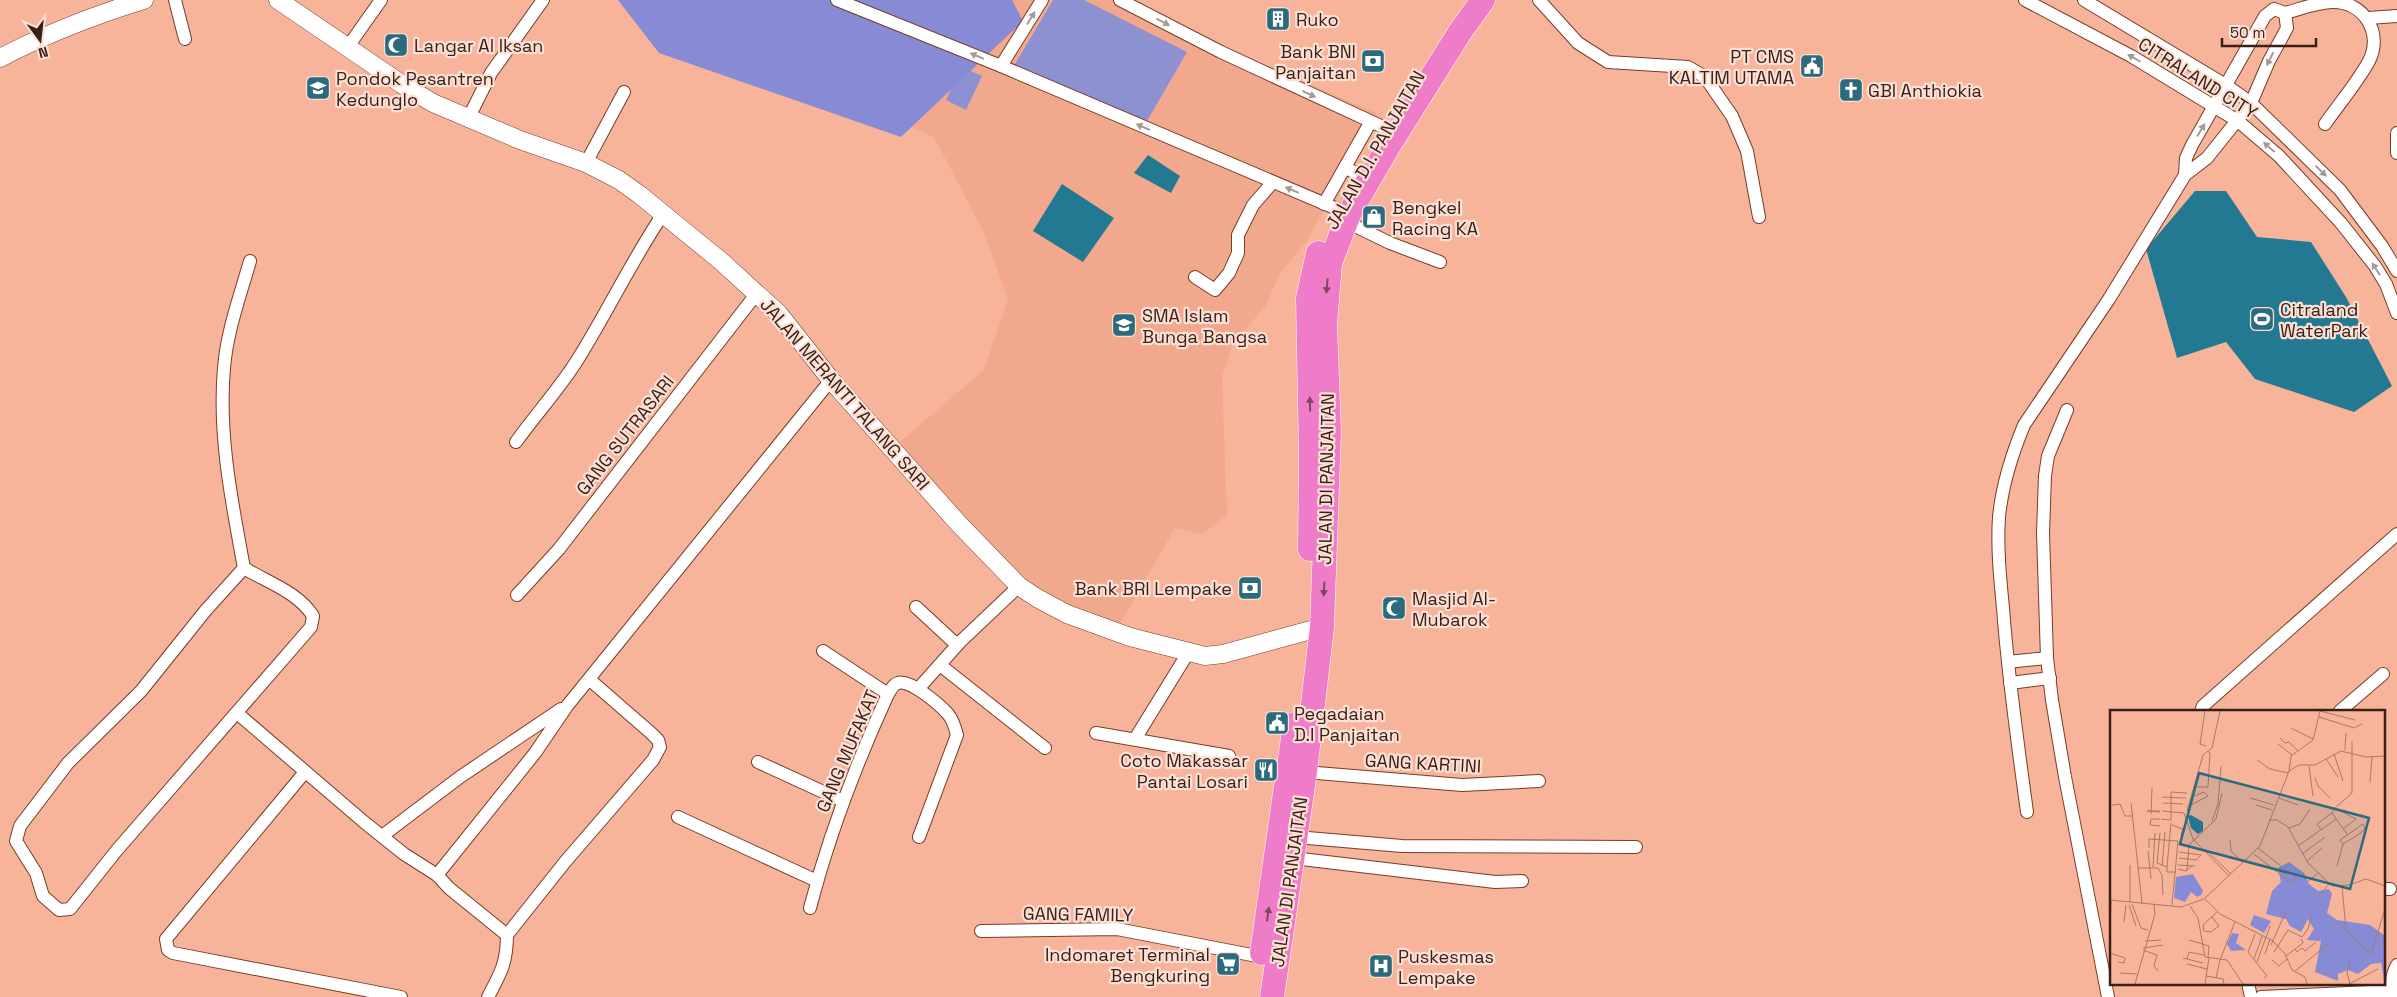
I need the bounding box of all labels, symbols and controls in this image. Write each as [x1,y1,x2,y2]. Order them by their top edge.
building icon: Ruko [1265,6,1291,32]
place label: Ruko [1296,8,1339,31]
one-way arrow [1026,11,1035,25]
north arrow [15,15,65,65]
scale bar [2222,15,2316,47]
one-way arrow [1156,18,1171,26]
text: 50 m [2230,23,2265,42]
mosque icon: Langar Al Iksan [383,32,409,58]
street label: CITRALAND CITY [2134,32,2262,124]
place label: Langar Al Iksan [414,34,543,57]
place label: Bank BNI Panjaitan [1275,40,1356,84]
text: N [36,43,50,62]
place label: PT CMS KALTIM UTAMA [1669,45,1794,89]
bank icon: Bank BNI Panjaitan [1360,48,1386,74]
one-way arrow [969,52,984,60]
one-way arrow [2266,52,2274,66]
public building icon: PT CMS KALTIM UTAMA [1799,53,1825,79]
one-way arrow [2127,53,2140,62]
street label: JALAN D.I. PANJAITAN [1320,66,1430,234]
place label: Pondok Pesantren Kedunglo [336,67,494,111]
school or university icon: Pondok Pesantren Kedunglo [305,75,331,101]
church icon: GBI Anthiokia [1838,77,1864,103]
place label: GBI Anthiokia [1868,79,1982,102]
one-way arrow [1302,90,1316,98]
one-way arrow [1136,122,1150,130]
one-way arrow [2196,123,2205,137]
one-way arrow [2263,141,2275,153]
one-way arrow [2314,165,2326,177]
one-way arrow [1284,186,1299,194]
place label: Bengkel Racing KA [1392,196,1478,240]
shop icon: Bengkel Racing KA [1361,204,1387,230]
one-way arrow [2371,262,2381,275]
one-way arrow [1323,279,1331,295]
street label: JALAN MERANTI TALANG SARI [755,293,935,495]
place label: Citraland WaterPark [2280,298,2368,342]
place label: SMA Islam Bunga Bangsa [1142,304,1267,348]
sports icon: Citraland WaterPark [2249,306,2275,332]
school or university icon: SMA Islam Bunga Bangsa [1111,312,1137,338]
street label: GANG SUTRASARI [571,370,679,500]
street label: JALAN DI PANJAITAN [1313,393,1339,565]
one-way arrow [1305,396,1313,412]
bank icon: Bank BRI Lempake [1237,575,1263,601]
place label: Bank BRI Lempake [1074,577,1232,600]
one-way arrow [1320,581,1328,597]
place label: Masjid Al- Mubarok [1412,587,1496,631]
mosque icon: Masjid Al- Mubarok [1381,595,1407,621]
street label: GANG MUFAKAT [811,686,883,816]
place label: Pegadaian D.I Panjaitan [1294,702,1400,746]
public building icon: Pegadaian D.I Panjaitan [1264,710,1290,736]
inset map [2110,710,2384,984]
street label: GANG KARTINI [1364,748,1482,778]
place label: Coto Makassar Pantai Losari [1120,749,1248,793]
restaurant icon: Coto Makassar Pantai Losari [1253,757,1279,783]
street label: JALAN DI PANJAITAN [1266,795,1312,969]
street label: GANG FAMILY [1023,902,1133,926]
one-way arrow [1264,906,1272,922]
place label: Indomaret Terminal Bengkuring [1045,943,1210,987]
place label: Puskesmas Lempake [1398,945,1494,989]
supermarket icon: Indomaret Terminal Bengkuring [1215,951,1241,977]
hospital icon: Puskesmas Lempake [1368,953,1394,979]

